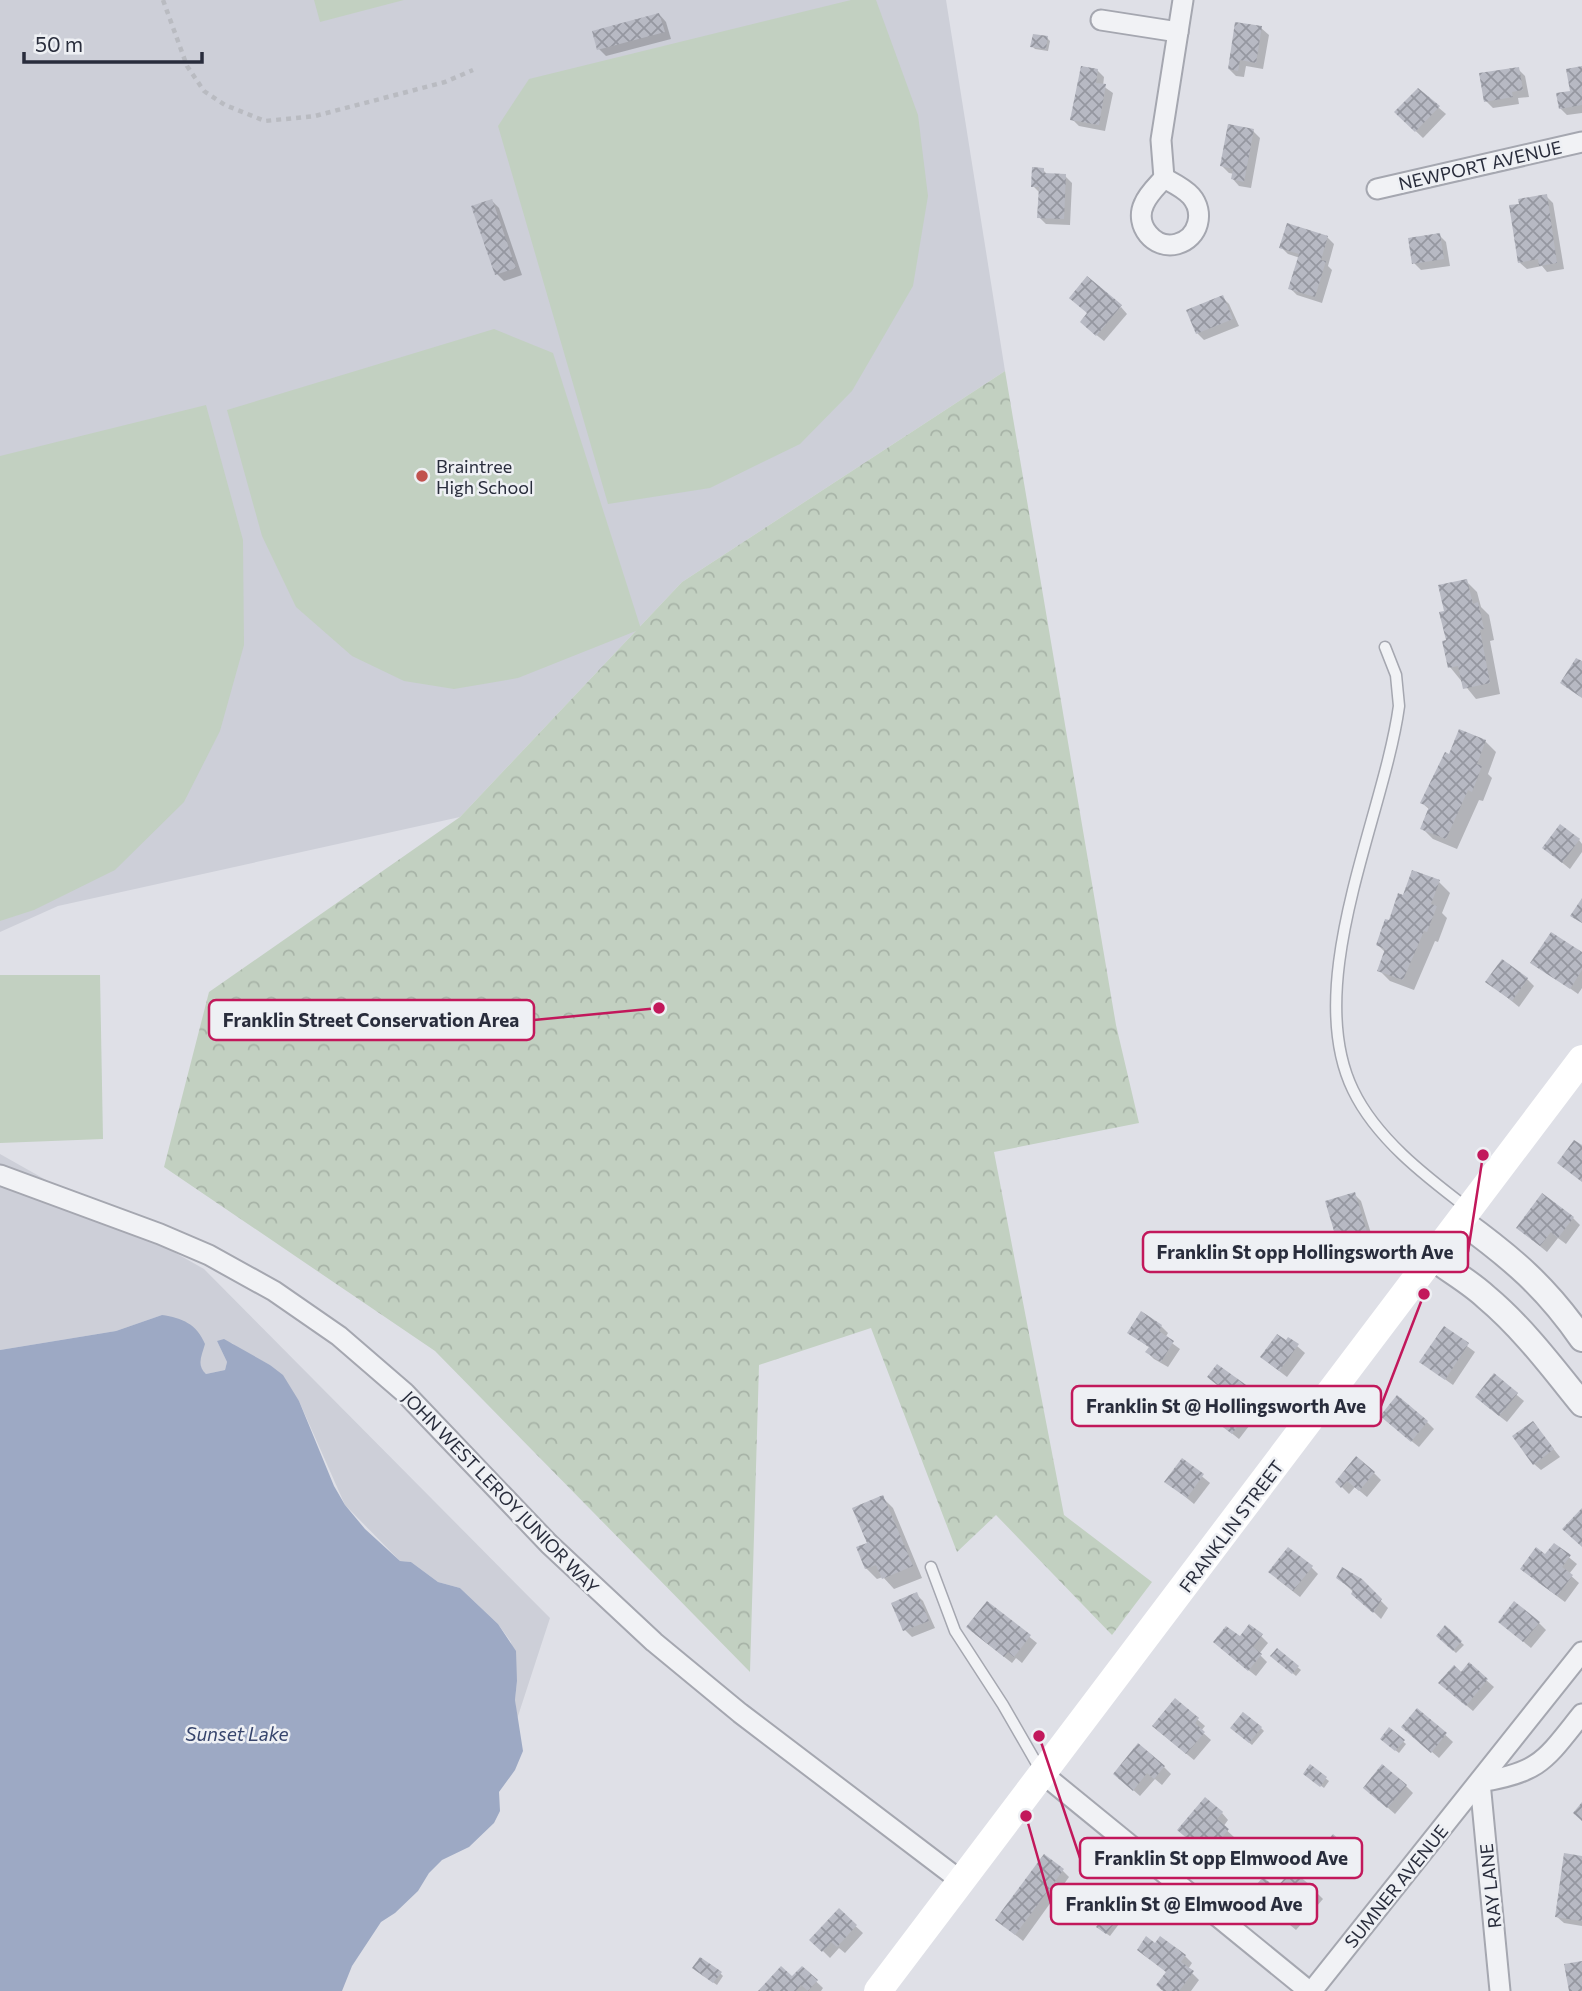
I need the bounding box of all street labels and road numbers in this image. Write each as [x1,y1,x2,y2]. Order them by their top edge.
street label: NEWPORT AVENUE [1396,136,1564,194]
street label: JOHN WEST LEROY JUNIOR WAY [398,1386,604,1598]
street label: FRANKLIN STREET [1174,1456,1288,1596]
street label: SUMNER AVENUE [1340,1820,1452,1952]
street label: RAY LANE [1475,1843,1505,1929]

